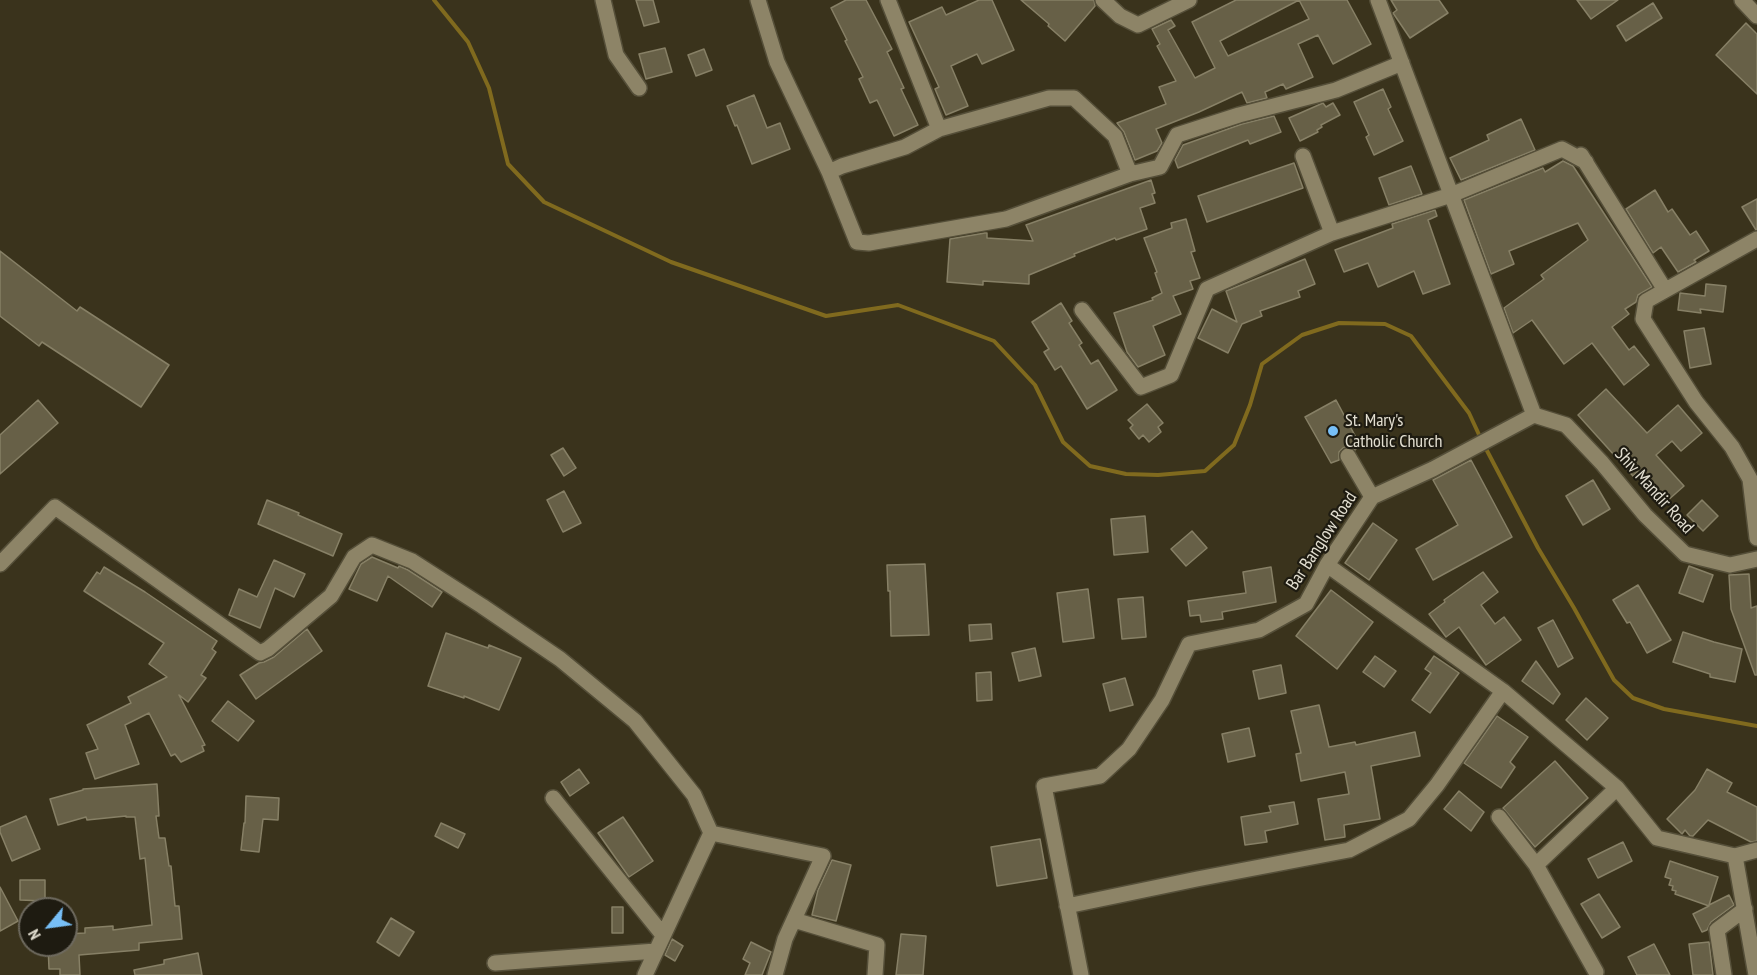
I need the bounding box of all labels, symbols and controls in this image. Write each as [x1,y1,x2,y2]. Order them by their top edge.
place label: St. Mary's Catholic Church [1345,410,1442,452]
marker: St. Mary's Catholic Church [1326,424,1340,438]
street label: Shiv Mandir Road [1610,444,1698,538]
street label: Bar Banglow Road [1282,488,1362,594]
north arrow [18,897,78,957]
text: N [23,926,45,943]

